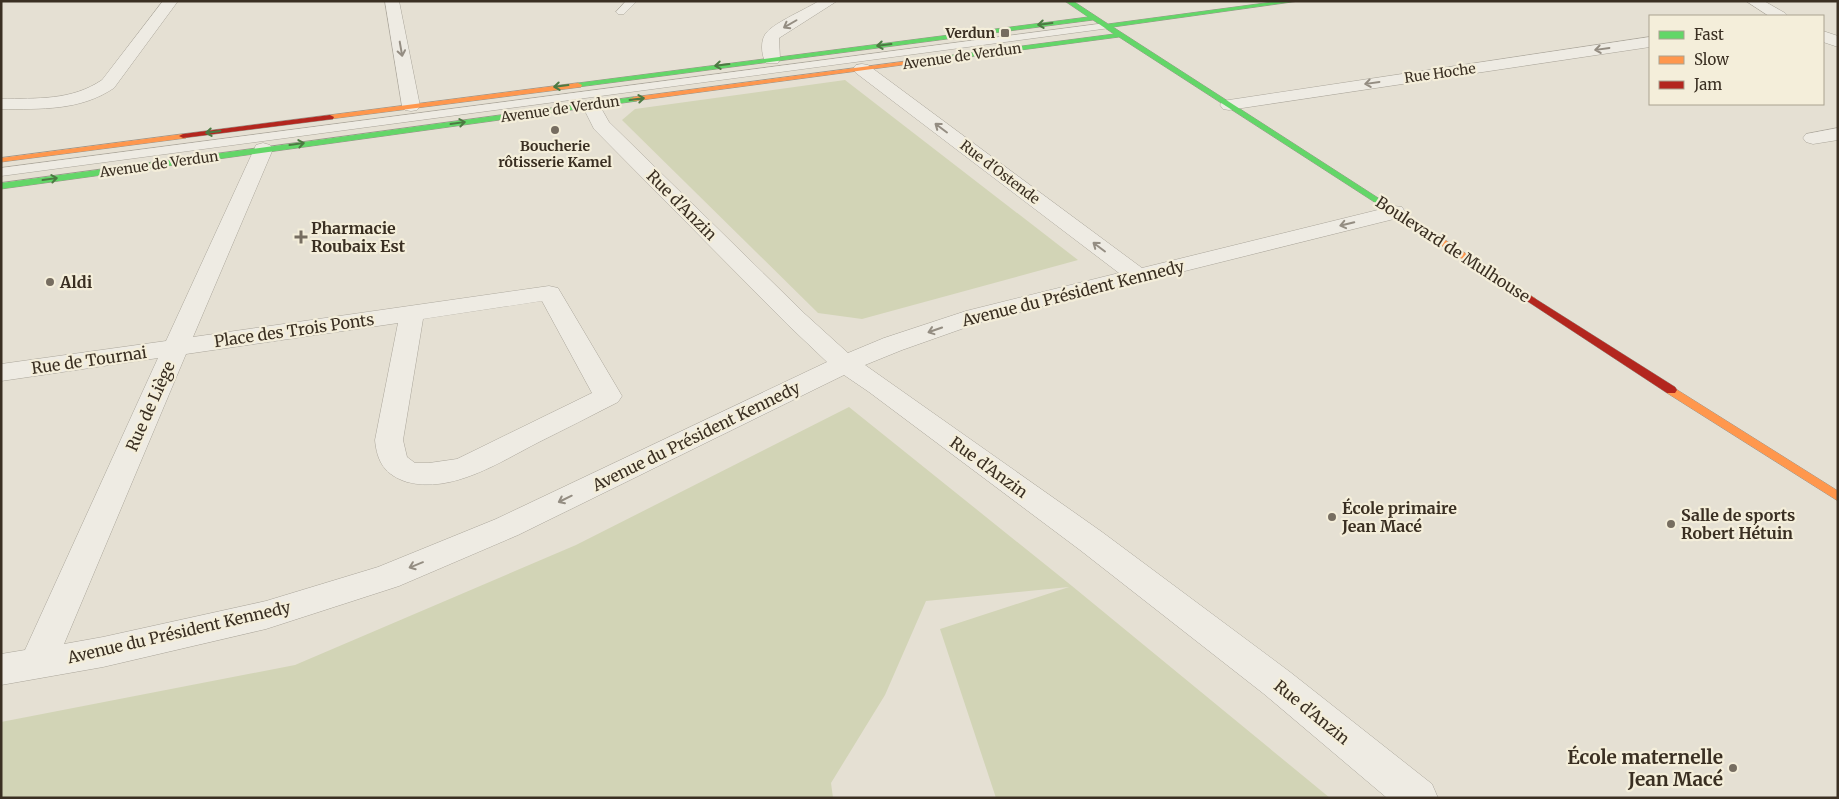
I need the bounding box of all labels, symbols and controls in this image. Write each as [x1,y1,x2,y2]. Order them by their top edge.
legend [1649,15,1824,105]
one-way arrow [783,19,798,29]
one-way arrow [1037,19,1053,29]
place label: Verdun [945,24,995,42]
text: Fast [1694,25,1724,44]
marker: Verdun [999,27,1011,39]
street label: Avenue de Verdun [900,39,1023,73]
one-way arrow [876,40,892,50]
one-way arrow [396,41,406,57]
one-way arrow [1594,44,1610,54]
text: Slow [1694,50,1729,69]
street label: Rue Hoche [1403,59,1477,87]
one-way arrow [715,60,731,70]
text: Jam [1693,75,1722,94]
one-way arrow [1364,78,1380,88]
one-way arrow [554,81,570,91]
street label: Avenue de Verdun [498,92,621,126]
one-way arrow [628,93,644,103]
one-way arrow [450,117,466,127]
one-way arrow [934,123,948,133]
marker: Boucherie rôtisserie Kamel [549,124,561,136]
one-way arrow [205,127,221,137]
street label: Rue d'Ostende [957,136,1043,208]
place label: Boucherie rôtisserie Kamel [498,137,612,171]
one-way arrow [289,139,305,149]
street label: Avenue de Verdun [97,147,220,181]
street label: Rue d'Anzin [643,166,722,245]
one-way arrow [41,174,57,184]
street label: Boulevard de Mulhouse [1372,192,1534,306]
place label: Pharmacie Roubaix Est [311,218,406,256]
one-way arrow [1339,220,1355,229]
marker: Pharmacie Roubaix Est [295,231,307,243]
one-way arrow [1093,241,1106,252]
street label: Avenue du Président Kennedy [959,256,1187,331]
place label: Aldi [59,272,93,292]
marker: Aldi [44,276,56,288]
street label: Place des Trois Ponts [213,309,375,351]
one-way arrow [928,325,944,335]
street label: Rue de Tournai [30,342,148,378]
street label: Rue de Liège [121,358,179,454]
street label: Avenue du Président Kennedy [588,377,804,495]
street label: Rue d'Anzin [946,432,1032,502]
one-way arrow [558,495,573,504]
place label: École primaire Jean Macé [1341,498,1457,536]
place label: Salle de sports Robert Hétuin [1681,505,1795,543]
marker: École primaire Jean Macé [1326,511,1338,523]
marker: Salle de sports Robert Hétuin [1665,518,1677,530]
one-way arrow [409,560,424,570]
street label: Avenue du Président Kennedy [65,596,293,668]
street label: Rue d'Anzin [1270,676,1354,749]
place label: École maternelle Jean Macé [1567,745,1723,791]
marker: École maternelle Jean Macé [1727,762,1739,774]

